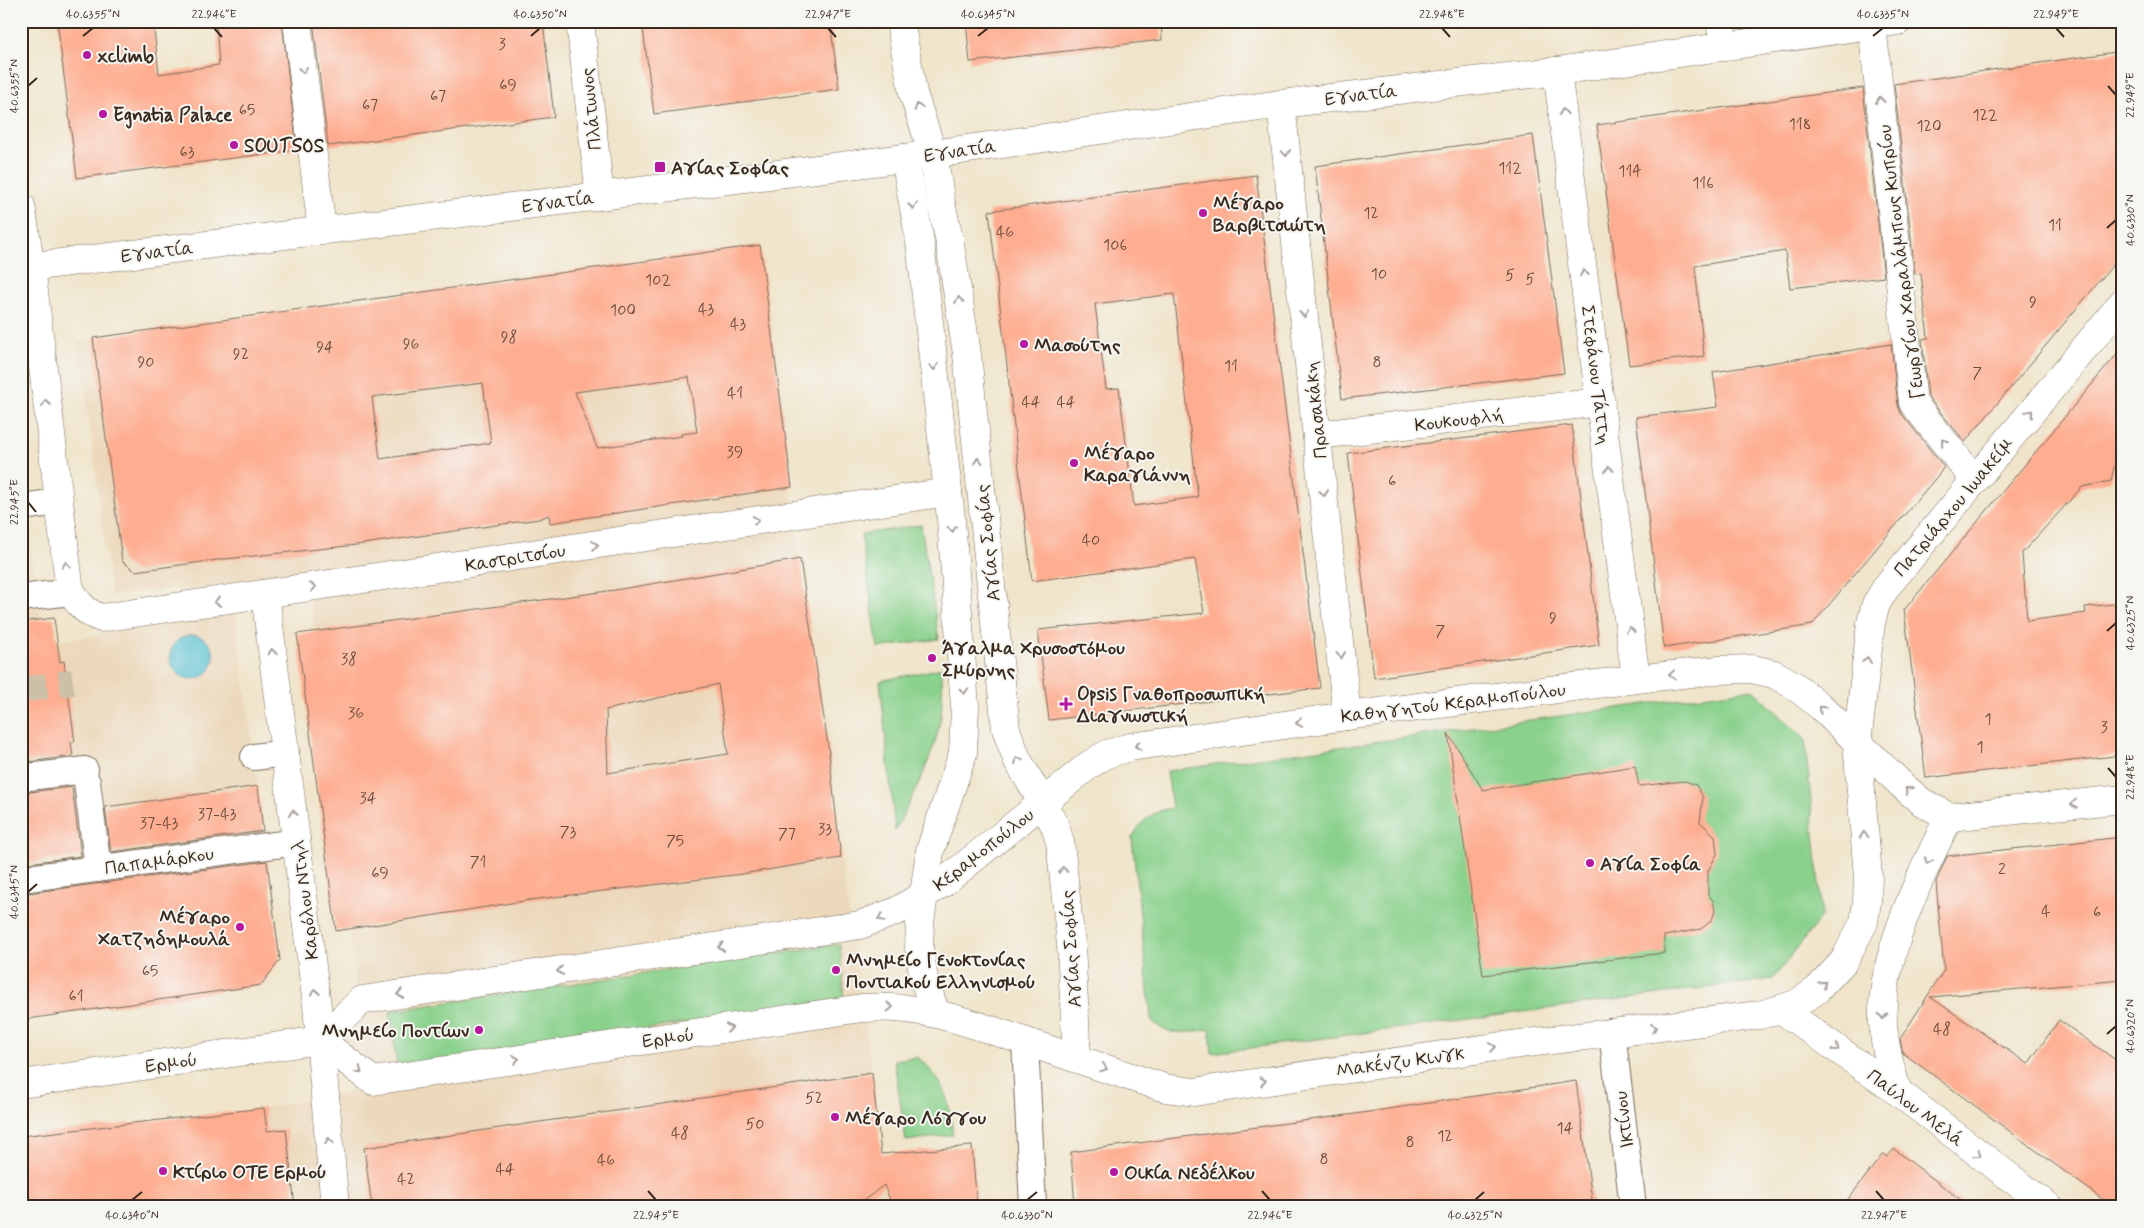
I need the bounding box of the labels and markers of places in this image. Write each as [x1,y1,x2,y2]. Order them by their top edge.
place label: xclimb [97,44,154,69]
marker: xclimb [81,49,93,61]
place label: Egnatia Palace [113,103,233,129]
marker: Egnatia Palace [97,108,109,120]
place label: SOUTSOS [244,134,324,159]
marker: SOUTSOS [228,139,240,151]
place label: Αγίας Σοφίας [671,156,790,181]
marker: Αγίας Σοφίας [653,160,667,174]
place label: Μέγαρο Βαρβιτσιώτη [1213,191,1326,238]
marker: Μέγαρο Βαρβιτσιώτη [1197,207,1209,219]
place label: Μασούτης [1034,333,1121,358]
marker: Μασούτης [1018,338,1030,350]
place label: Μέγαρο Καραγιάννη [1084,441,1191,488]
marker: Μέγαρο Καραγιάννη [1068,457,1080,469]
place label: Άγαλμα Χρυσοστόμου Σμύρνης [942,636,1125,683]
marker: Άγαλμα Χρυσοστόμου Σμύρνης [926,652,938,664]
place label: Opsis Γναθοπροσωπική Διαγνωστική [1076,682,1266,729]
marker: Opsis Γναθοπροσωπική Διαγνωστική [1059,697,1073,711]
place label: Αγία Σοφία [1600,852,1701,877]
marker: Αγία Σοφία [1584,857,1596,869]
place label: Μέγαρο Χατζηδημουλά [98,905,230,952]
marker: Μέγαρο Χατζηδημουλά [234,921,246,933]
place label: Μνημείο Γενοκτονίας Ποντιακού Ελληνισμού [846,948,1036,995]
marker: Μνημείο Γενοκτονίας Ποντιακού Ελληνισμού [830,964,842,976]
place label: Μνημείο Ποντίων [322,1019,470,1044]
marker: Μνημείο Ποντίων [473,1024,485,1036]
place label: Μέγαρο Λόγγου [845,1106,986,1131]
marker: Μέγαρο Λόγγου [829,1111,841,1123]
place label: Κτίριο ΟΤΕ Ερμού [173,1160,327,1185]
place label: Οικία Νεδέλκου [1124,1161,1255,1186]
marker: Κτίριο ΟΤΕ Ερμού [157,1165,169,1177]
marker: Οικία Νεδέλκου [1108,1166,1120,1178]

